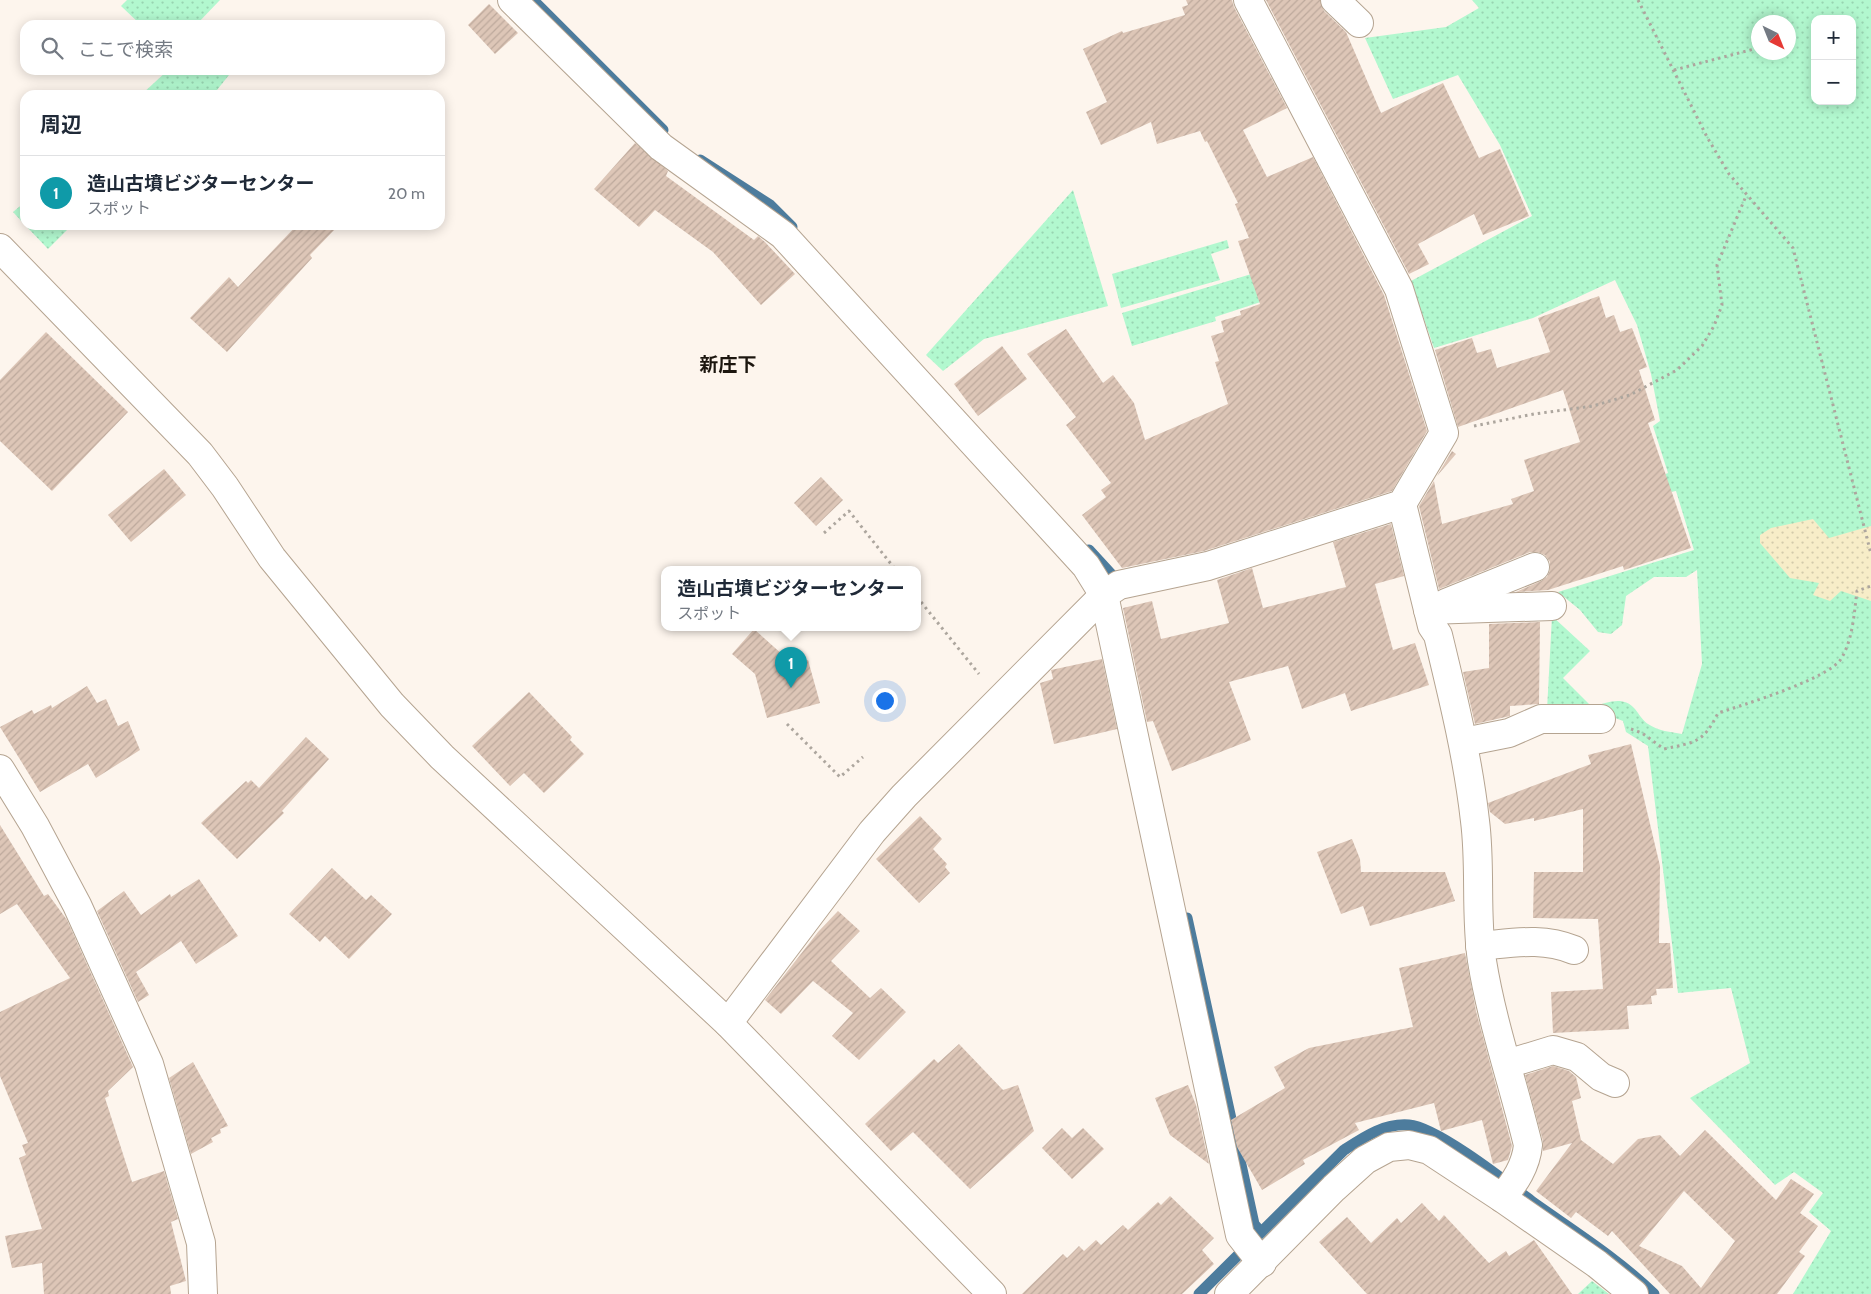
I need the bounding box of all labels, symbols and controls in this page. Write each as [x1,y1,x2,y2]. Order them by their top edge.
north arrow [1751,15,1796,60]
map controls [1811,15,1856,105]
button: + [1811,15,1856,60]
search box [20,20,445,75]
icon: search [38,34,66,62]
text: ここで検索 [78,38,173,61]
button: − [1811,60,1856,105]
text: 周辺 [40,112,82,137]
text: 造山古墳ビジターセンター [87,172,315,195]
text: 1 [53,184,59,203]
text: 20 m [388,184,425,203]
text: スポット [87,199,151,218]
district label: 新庄下 [699,353,757,376]
popup [661,566,921,631]
text: 造山古墳ビジターセンター [677,577,905,600]
text: スポット [677,604,741,623]
pin: 1 [775,647,807,688]
your location [872,688,898,714]

